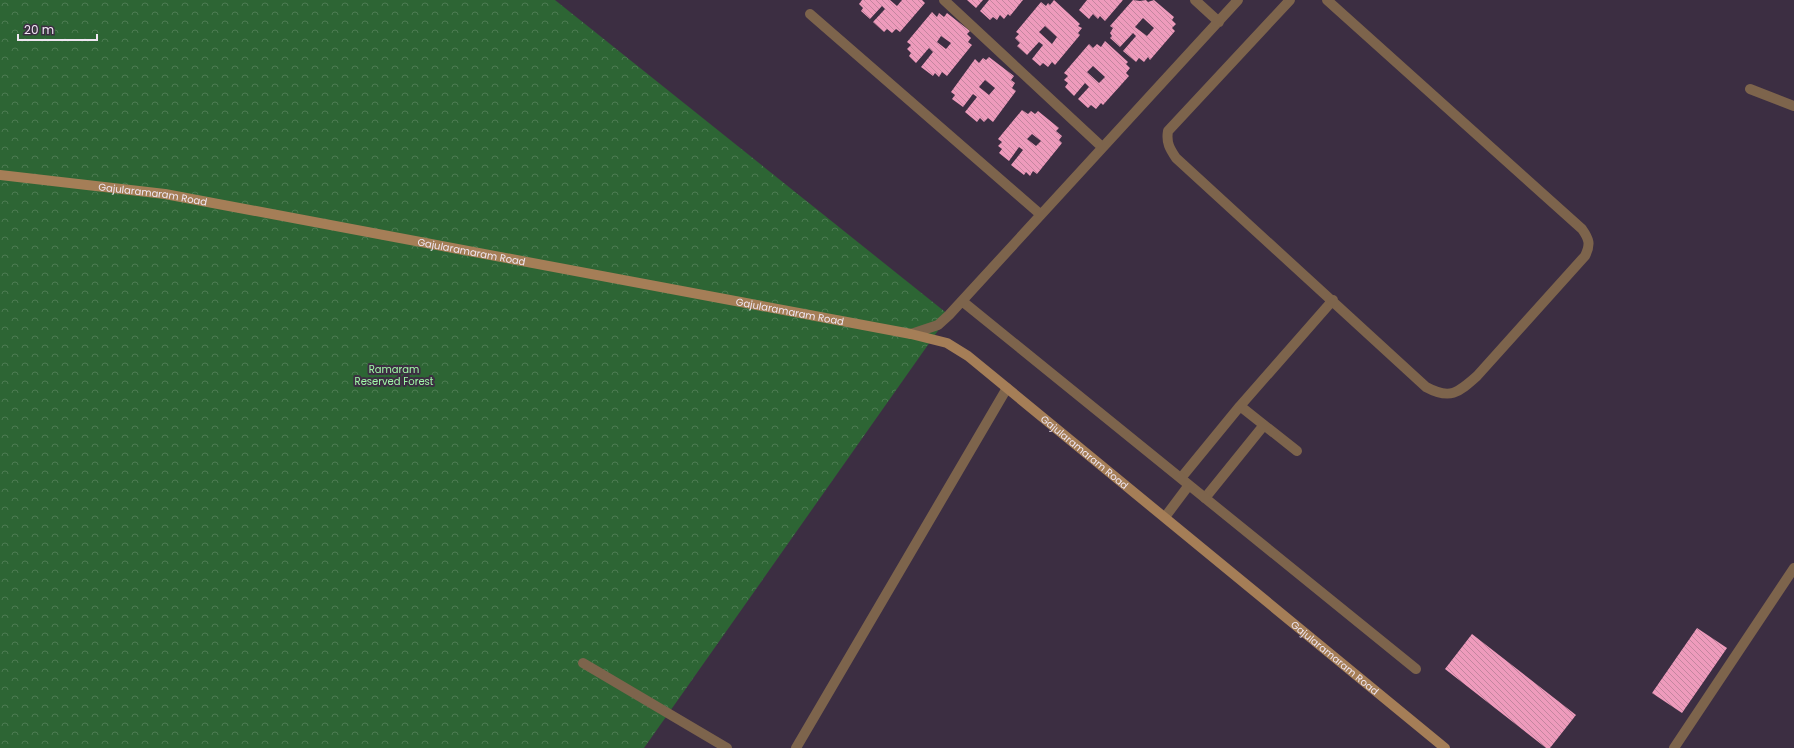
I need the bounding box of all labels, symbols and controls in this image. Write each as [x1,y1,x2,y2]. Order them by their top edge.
scale bar [18,16,97,42]
text: 20 m [24,21,54,38]
street label: Gajularamaram Road [98,179,208,209]
street label: Gajularamaram Road [416,234,527,269]
street label: Gajularamaram Road [735,294,845,329]
park label: Ramaram Reserved Forest [355,362,434,389]
street label: Gajularamaram Road [1038,411,1132,493]
street label: Gajularamaram Road [1288,617,1382,698]

